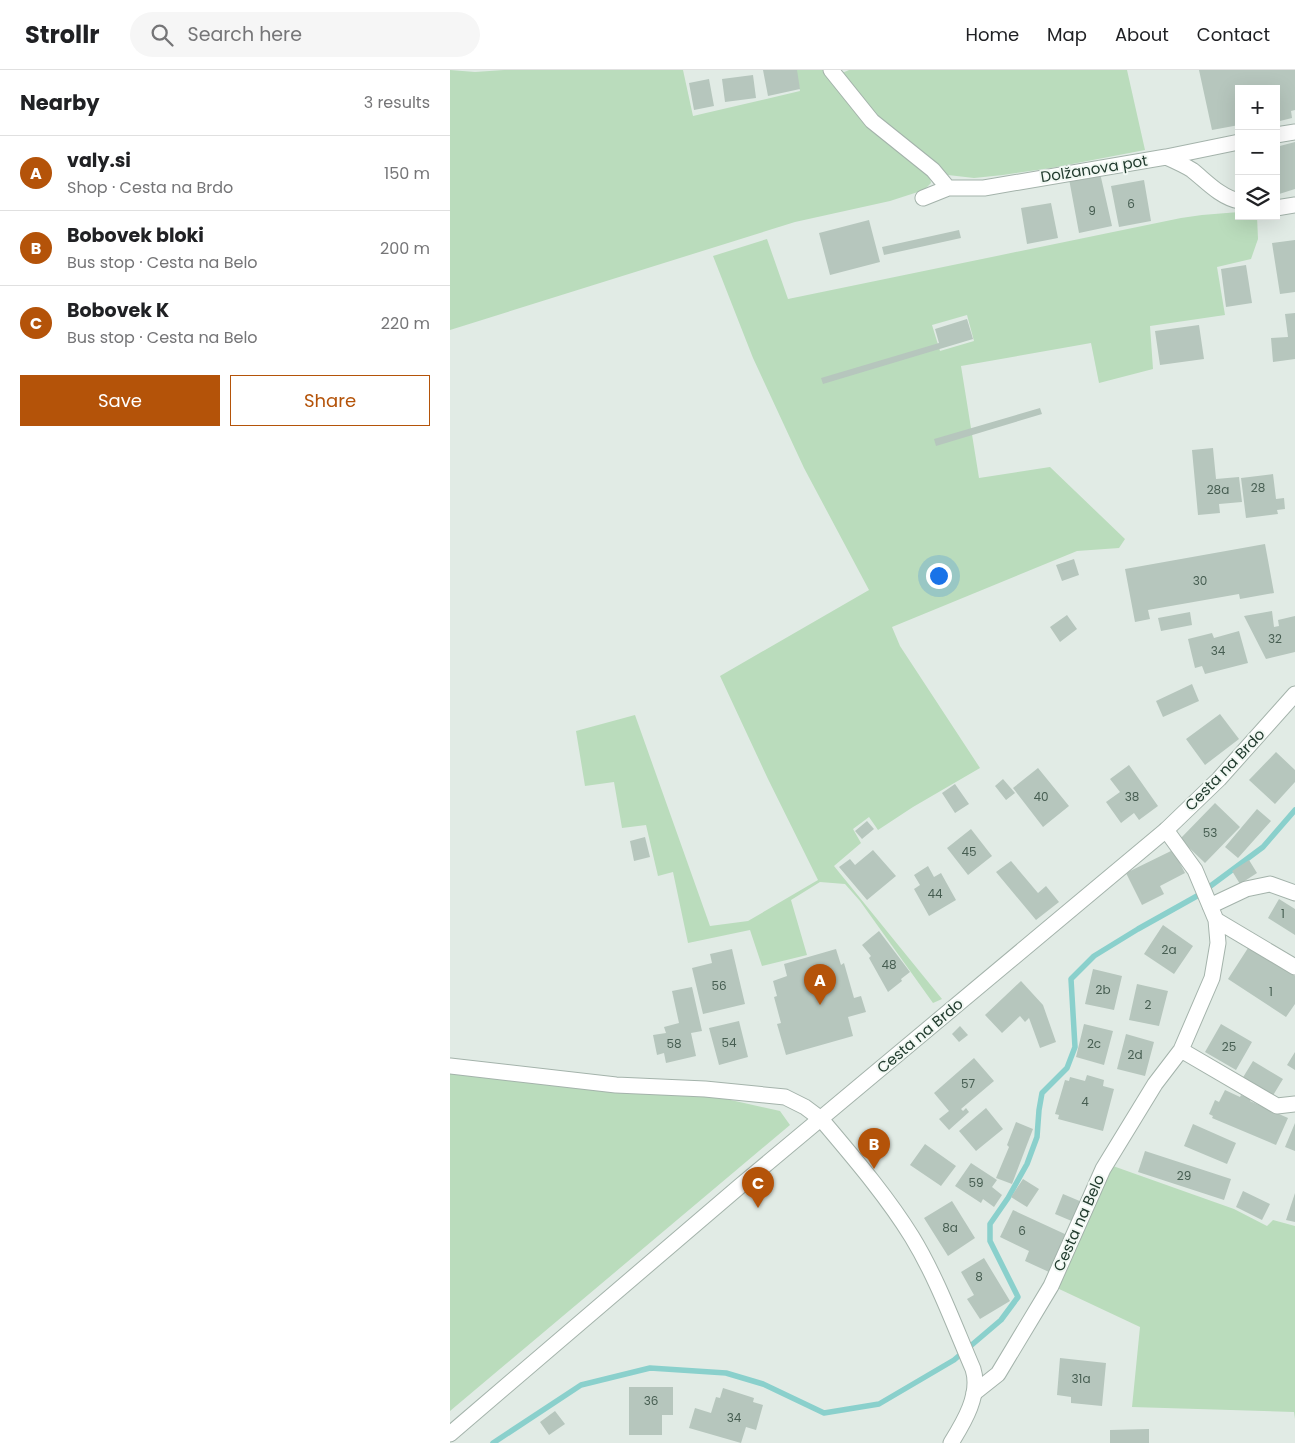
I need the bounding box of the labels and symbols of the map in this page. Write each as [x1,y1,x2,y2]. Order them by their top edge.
street label: Dolžanova pot [1039,150,1149,187]
house number: 6 [1127,195,1135,212]
house number: 9 [1088,202,1096,219]
house number: 28 [1251,479,1265,496]
house number: 28a [1207,481,1229,498]
your location [926,563,952,589]
house number: 30 [1193,572,1207,589]
house number: 32 [1268,630,1282,647]
house number: 34 [1211,642,1226,659]
street label: Cesta na Brdo [1180,724,1269,815]
house number: 40 [1033,788,1049,805]
house number: 38 [1125,788,1139,805]
house number: 53 [1203,824,1217,841]
house number: 45 [961,843,977,860]
house number: 44 [927,885,943,902]
house number: 1 [1281,905,1285,922]
house number: 2a [1161,941,1177,958]
house number: 48 [881,956,897,973]
pin: A [804,964,836,1005]
house number: 56 [711,977,727,994]
house number: 2b [1095,981,1111,998]
house number: 1 [1269,983,1273,1000]
street label: Cesta na Brdo [872,993,967,1078]
house number: 2 [1145,996,1152,1013]
house number: 54 [721,1034,737,1051]
house number: 58 [666,1035,682,1052]
house number: 2c [1087,1035,1101,1052]
house number: 25 [1222,1038,1236,1055]
house number: 2d [1127,1046,1143,1063]
house number: 57 [961,1075,975,1092]
house number: 4 [1081,1093,1089,1110]
pin: B [858,1128,890,1169]
pin: C [742,1167,774,1208]
house number: 29 [1177,1167,1191,1184]
street label: Cesta na Belo [1048,1171,1109,1275]
house number: 59 [968,1174,984,1191]
house number: 8a [942,1219,958,1236]
house number: 6 [1018,1222,1026,1239]
house number: 8 [975,1268,983,1285]
house number: 31a [1071,1370,1091,1387]
house number: 36 [644,1392,658,1409]
house number: 34 [727,1409,742,1426]

